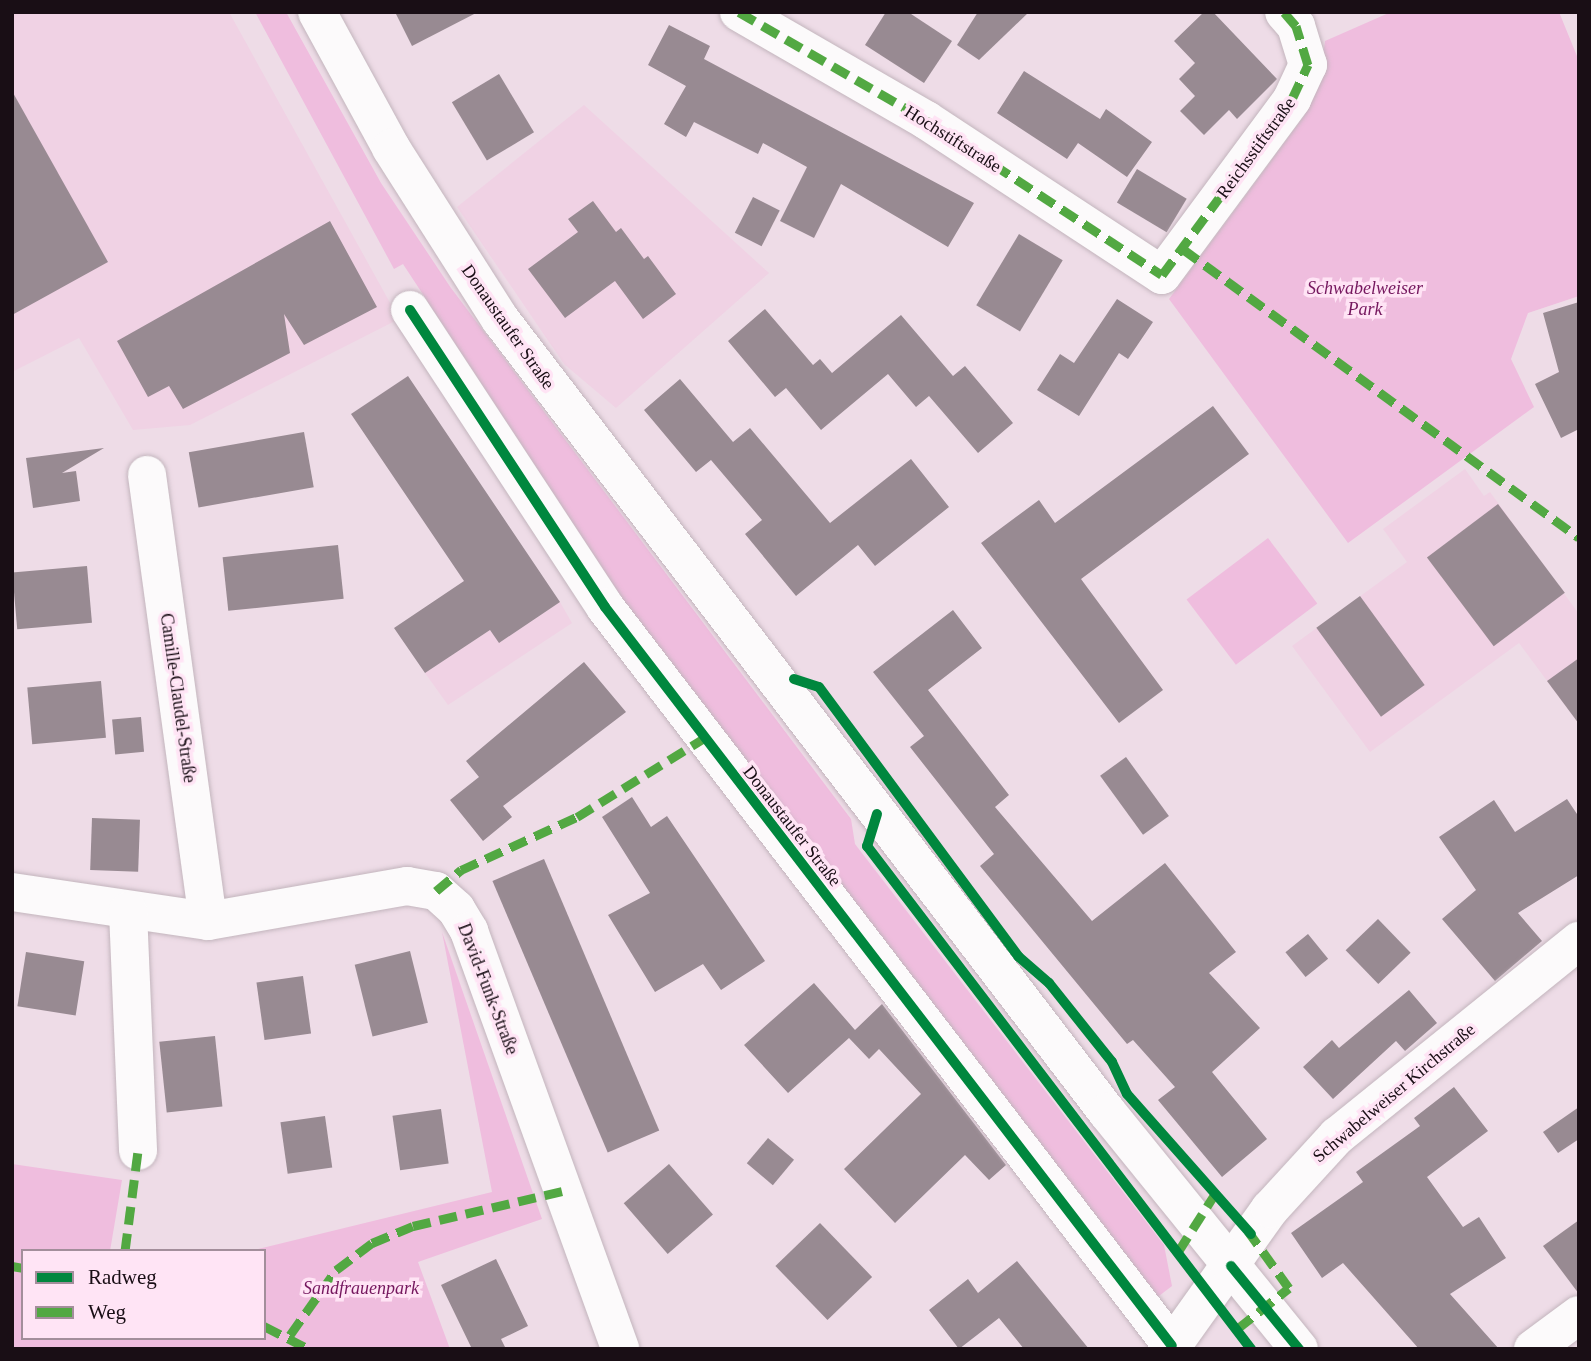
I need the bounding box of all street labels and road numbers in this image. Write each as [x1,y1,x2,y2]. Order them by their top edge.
street label: Reichsstiftstraße [1212,93,1300,203]
street label: Hochstiftstraße [901,101,1005,177]
street label: Donaustaufer Straße [457,260,559,394]
street label: Camille-Claudel-Straße [155,612,201,784]
street label: Donaustaufer Straße [738,761,846,891]
street label: David-Funk-Straße [453,920,523,1058]
street label: Schwabelweiser Kirchstraße [1308,1019,1480,1167]

